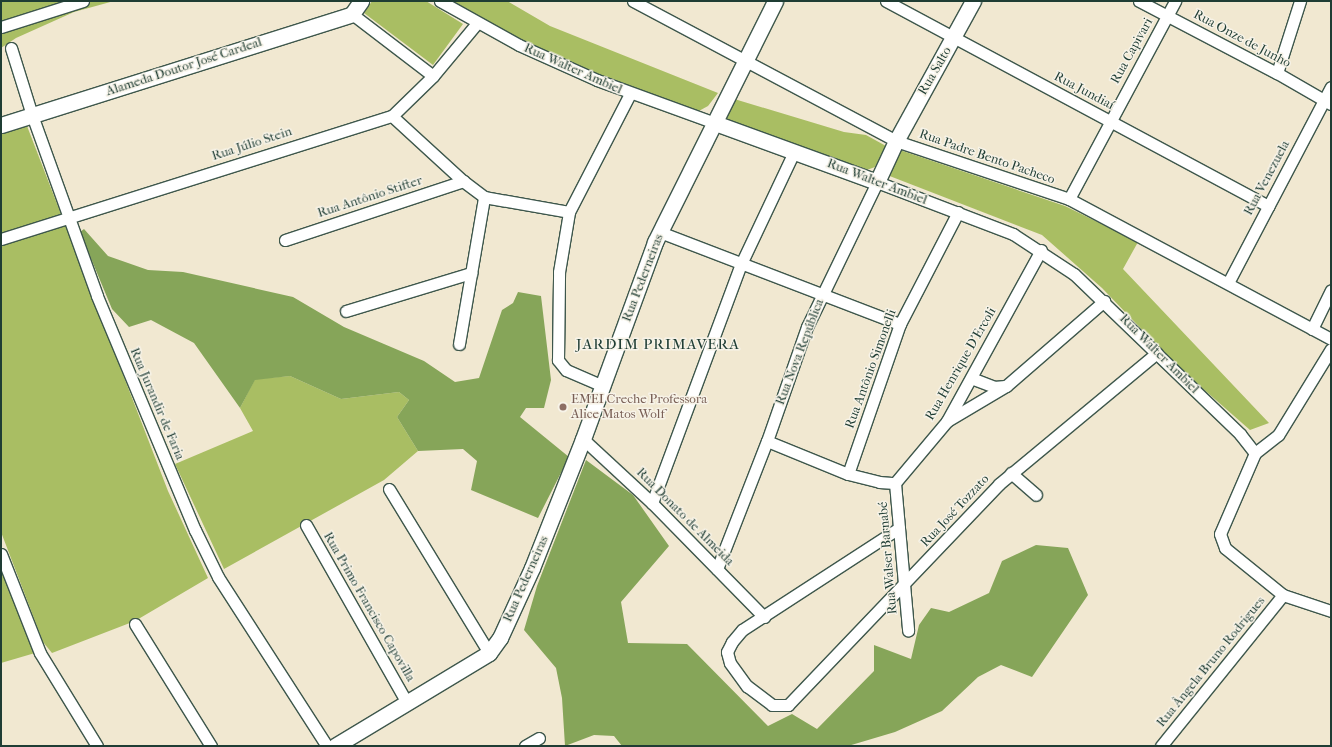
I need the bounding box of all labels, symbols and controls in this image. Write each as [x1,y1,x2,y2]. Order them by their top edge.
street label: Rua Onze de Junho [1191,7,1293,71]
street label: Rua Capivari [1108,16,1156,86]
street label: Alameda Doutor José Cardeal [104,34,264,100]
street label: Rua Walter Ambiel [522,40,624,98]
street label: Rua Salto [915,44,955,98]
street label: Rua Jundiaí [1051,69,1117,113]
street label: Rua Júlio Stein [210,124,294,164]
street label: Rua Padre Bento Pacheco [917,126,1057,188]
street label: Rua Venezuela [1241,138,1293,218]
street label: Rua Walter Ambiel [825,156,929,208]
street label: Rua Antônio Stifter [316,173,424,221]
street label: Rua Pederneiras [619,232,667,324]
street label: Rua Nova República [773,297,827,407]
street label: Rua Henrique D'Ercoli [922,305,1000,423]
street label: Rua Antônio Simonelli [842,307,900,431]
street label: Rua Walter Ambiel [1116,311,1202,397]
district label: JARDIM PRIMAVERA [576,336,740,354]
street label: Rua Jurandir de Faria [126,346,188,462]
place label: EMEI Creche Professora Alice Matos Wolf [571,392,707,423]
marker: EMEI Creche Professora Alice Matos Wolf [558,402,568,412]
street label: Rua Donato de Almeida [633,465,737,569]
street label: Rua José Tozzato [917,472,993,550]
street label: Rua Walser Barnabé [875,501,901,615]
street label: Rua Primo Francisco Capovilla [320,530,418,684]
street label: Rua Pederneiras [500,534,552,624]
street label: Rua Ângela Bruno Rodrigues [1154,594,1268,730]

